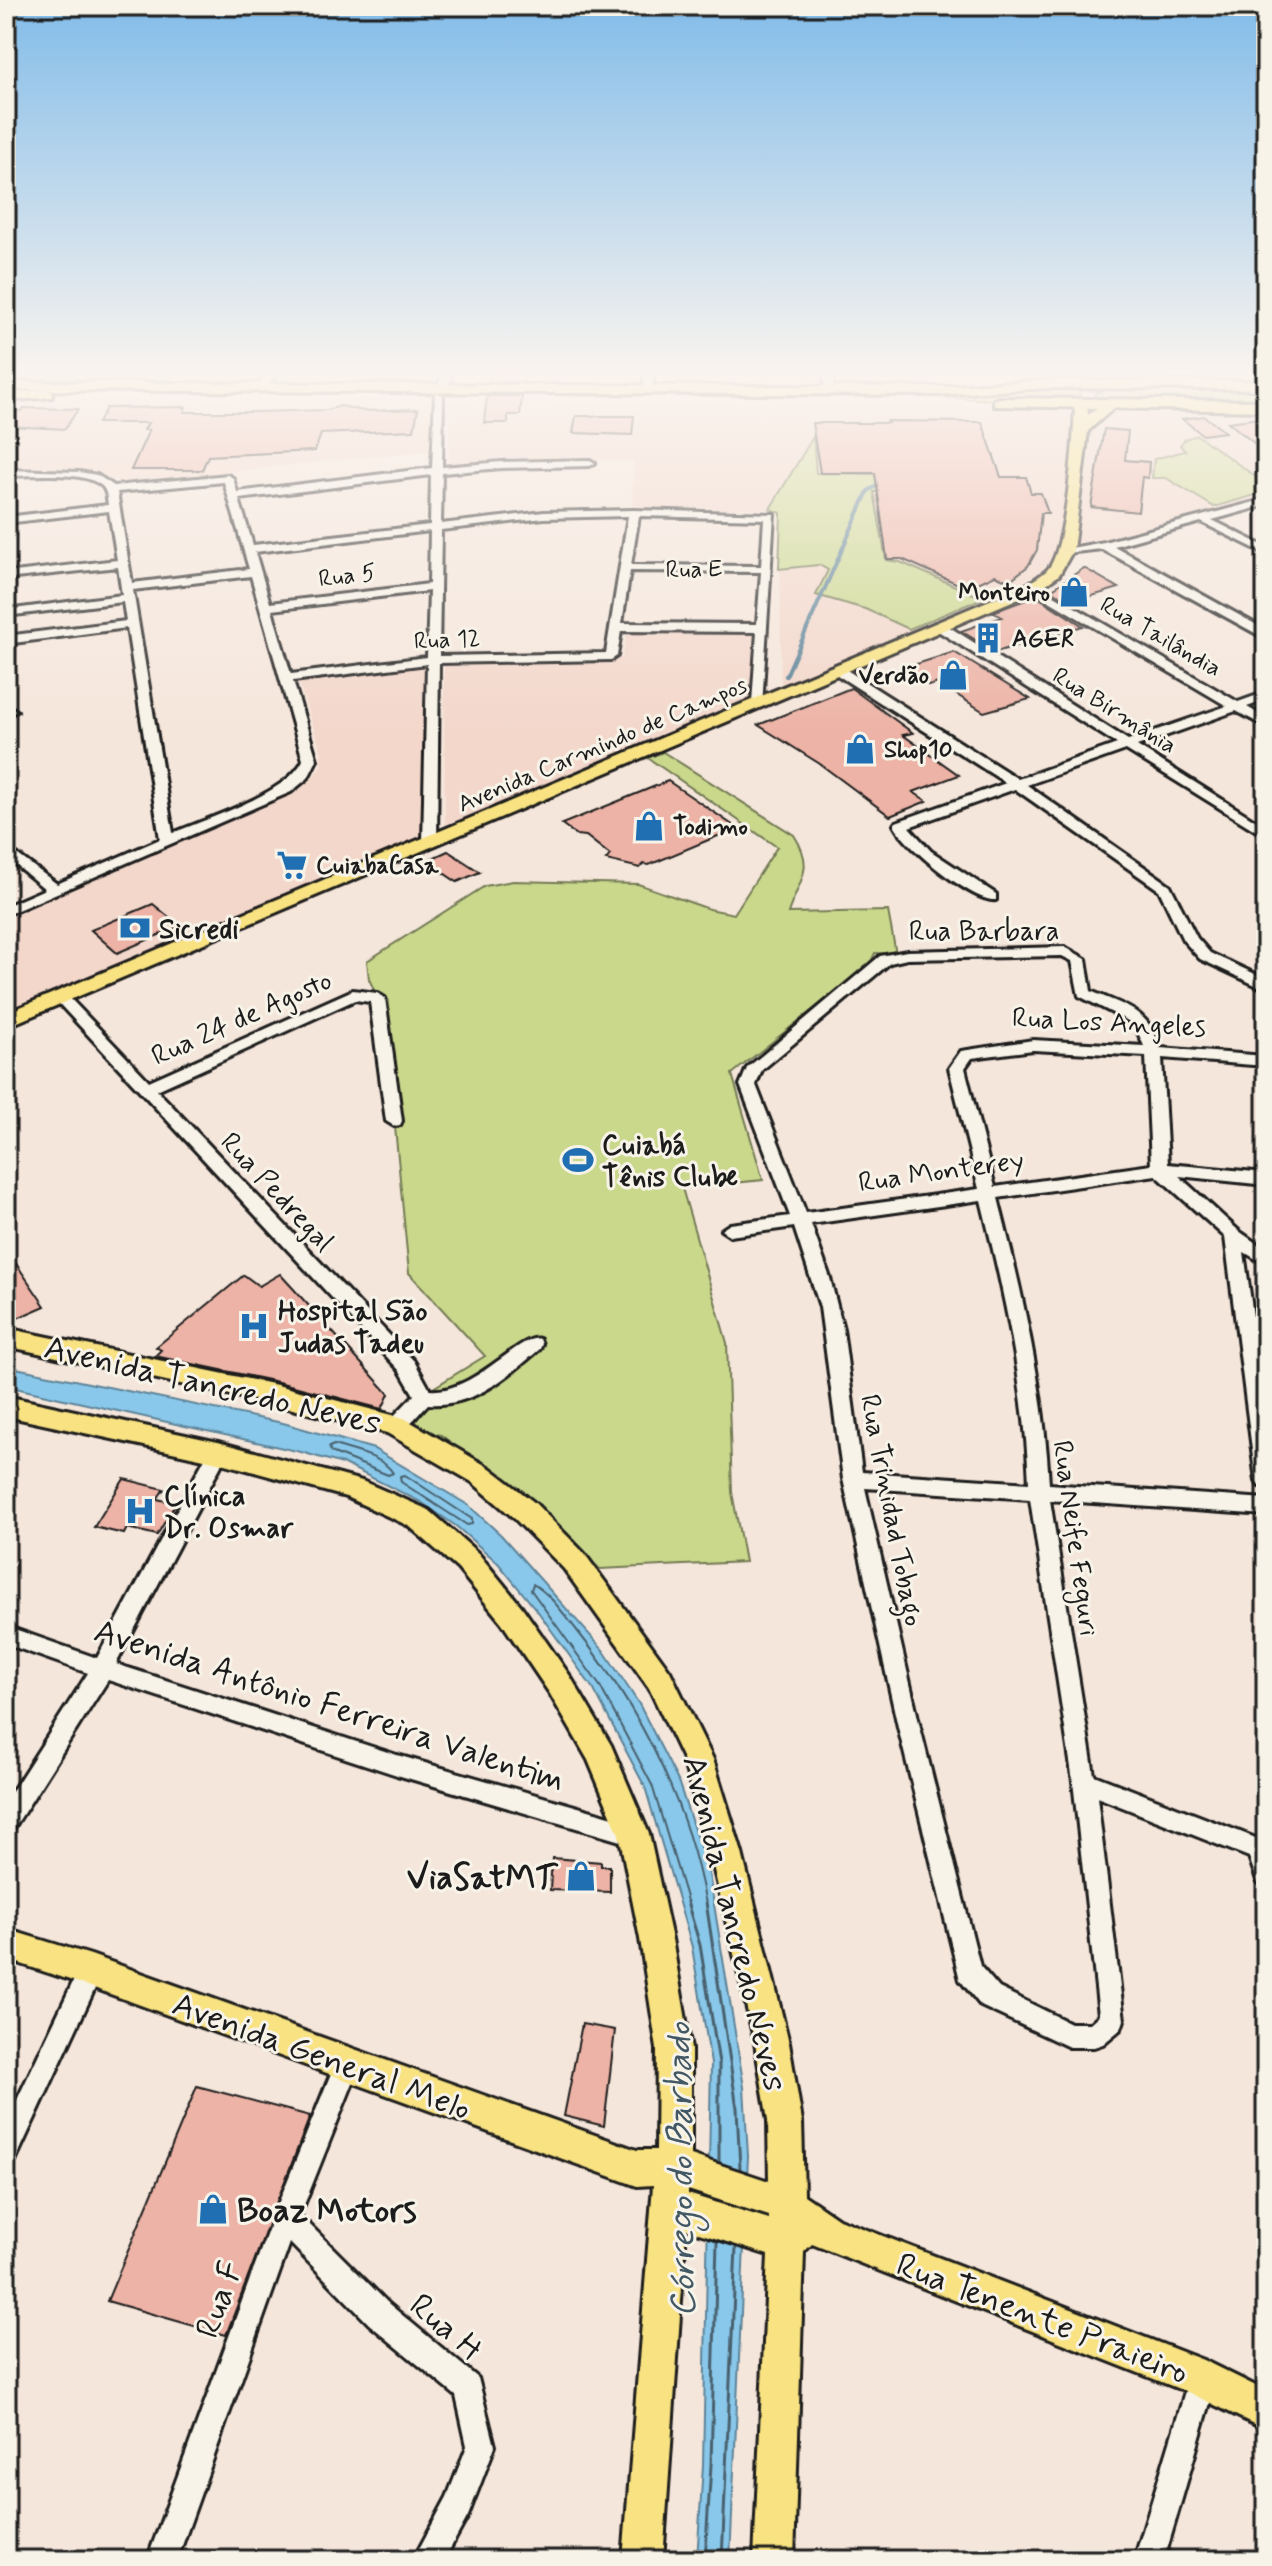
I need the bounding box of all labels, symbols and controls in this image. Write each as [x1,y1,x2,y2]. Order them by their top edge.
street label: Rua E [666,555,723,586]
street label: Rua 5 [317,558,378,595]
shop icon: Monteiro [1057,575,1091,609]
place label: Monteiro [958,578,1050,609]
street label: Rua Tailândia [1094,590,1227,685]
building icon: AGER [971,621,1005,655]
street label: Rua 12 [413,623,481,658]
place label: AGER [1012,624,1075,655]
shop icon: Verdão [936,658,970,692]
place label: Verdão [859,661,929,692]
street label: Rua Birmânia [1046,661,1182,762]
street label: Avenida Carmindo de Campos [453,670,752,821]
shop icon: Shop10 [843,732,877,766]
place label: Shop10 [884,735,953,766]
shop icon: Todimo [632,809,666,843]
place label: Todimo [673,812,748,843]
supermarket icon: CuiabaCasa [275,848,309,882]
place label: CuiabaCasa [316,851,439,882]
bank icon: Sicredi [118,911,152,945]
place label: Sicredi [159,912,239,949]
street label: Rua Barbara [909,914,1059,951]
street label: Rua 24 de Agosto [146,963,338,1076]
street label: Rua Los Angeles [1011,1000,1207,1047]
street label: Rua Pedregal [211,1125,341,1260]
place label: Cuiabá Tênis Clube [602,1128,738,1197]
sports icon: Cuiabá Tênis Clube [561,1143,595,1177]
street label: Rua Monterey [856,1143,1026,1202]
place label: Hospital São Judas Tadeu [278,1294,427,1363]
hospital icon: Hospital São Judas Tadeu [237,1309,271,1343]
street label: Avenida Tancredo Neves [40,1326,385,1447]
street label: Rua Trinidad Tobago [847,1391,931,1630]
street label: Rua Neife Feguri [1040,1438,1107,1639]
place label: Clínica Dr. Osmar [164,1479,294,1548]
hospital icon: Clínica Dr. Osmar [123,1494,157,1528]
street label: Avenida Antônio Ferreira Valentim [88,1609,570,1804]
street label: Avenida Tancredo Neves [670,1751,797,2096]
place label: ViaSatMT [407,1856,559,1901]
shop icon: ViaSatMT [564,1859,598,1893]
street label: Avenida General Melo [166,1982,476,2132]
water label: Córrego do Barbado [656,2021,712,2317]
place label: Boaz Motors [237,2189,417,2234]
shop icon: Boaz Motors [196,2192,230,2226]
street label: Rua Tenente Praieiro [890,2243,1195,2396]
street label: Rua F [186,2255,255,2345]
street label: Rua H [399,2284,492,2372]

